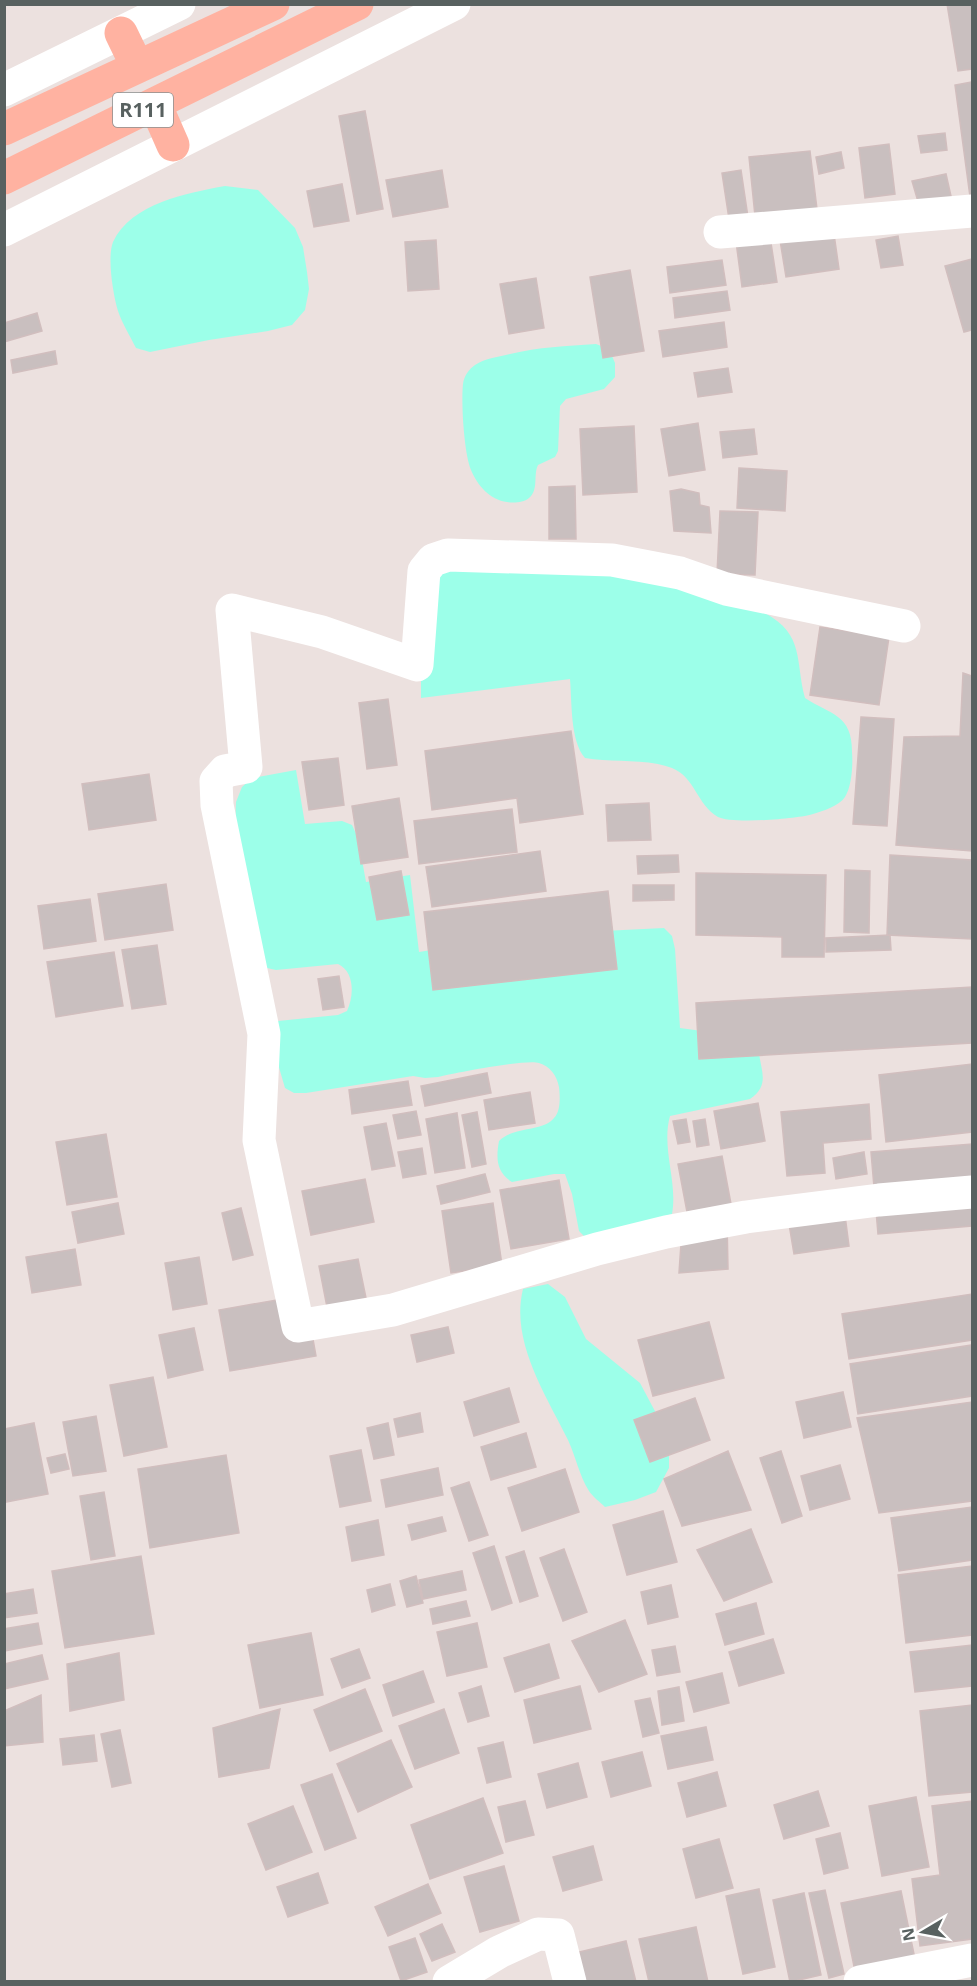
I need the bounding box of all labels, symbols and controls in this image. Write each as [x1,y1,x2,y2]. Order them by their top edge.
road number: R111 [113,93,173,127]
north arrow [893,1902,953,1962]
text: N [896,1926,920,1943]

